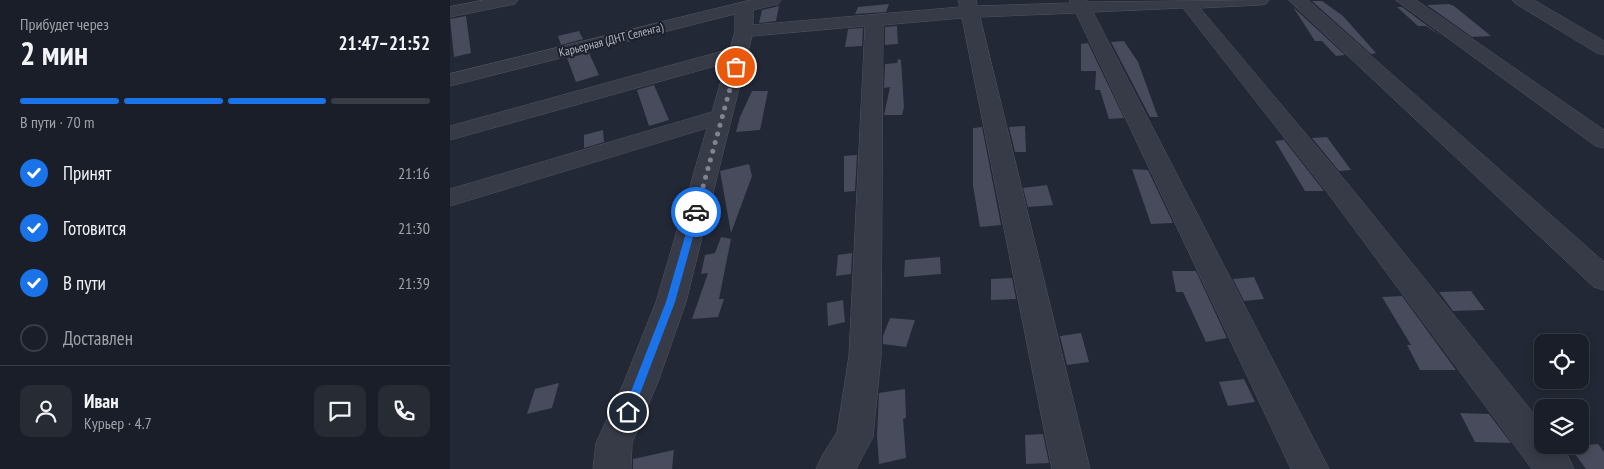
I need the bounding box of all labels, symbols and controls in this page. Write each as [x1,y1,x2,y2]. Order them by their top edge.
text: Прибудет через [20,14,109,34]
street label: Карьерная (ДНТ Селенга) [557,19,665,60]
text: 21:47–21:52 [338,31,430,55]
text: 2 мин [20,32,88,74]
pin [715,46,757,88]
icon: bag [722,53,750,81]
text: В пути · 70 m [20,112,94,132]
icon: check [20,159,48,187]
text: Принят [63,161,111,185]
text: 21:16 [398,163,430,183]
courier [671,187,721,237]
icon: car [682,198,710,226]
icon: check [20,214,48,242]
text: Готовится [63,216,126,240]
text: 21:30 [398,218,430,238]
icon: check [20,269,48,297]
text: В пути [63,271,106,295]
text: 21:39 [398,273,430,293]
text: Доставлен [63,326,133,350]
map controls [1534,334,1589,454]
button: locate [1534,334,1589,389]
button: person [20,385,72,437]
button: chat [314,385,366,437]
button: phone [378,385,430,437]
text: Иван [84,389,119,413]
pin [607,391,649,433]
icon: home [614,398,642,426]
button: layers [1534,399,1589,454]
text: Курьер · 4.7 [84,413,152,433]

